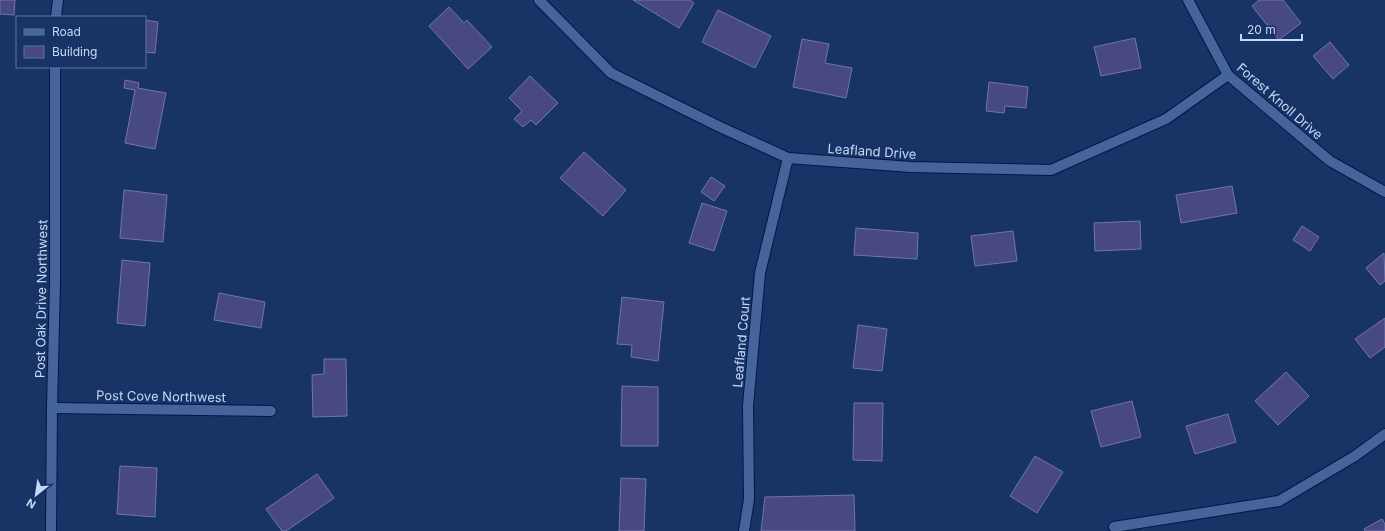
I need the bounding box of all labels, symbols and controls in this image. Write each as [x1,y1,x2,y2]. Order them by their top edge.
legend [16,16,146,68]
scale bar [1241,16,1302,42]
text: 20 m [1247,22,1276,37]
text: Road [52,24,81,39]
text: Building [52,44,97,59]
street label: Forest Knoll Drive [1234,59,1326,143]
street label: Leafland Drive [827,140,917,162]
street label: Post Oak Drive Northwest [32,220,50,378]
street label: Leafland Court [729,296,753,388]
street label: Post Cove Northwest [96,387,226,405]
north arrow [16,475,56,515]
text: N [24,496,38,512]

